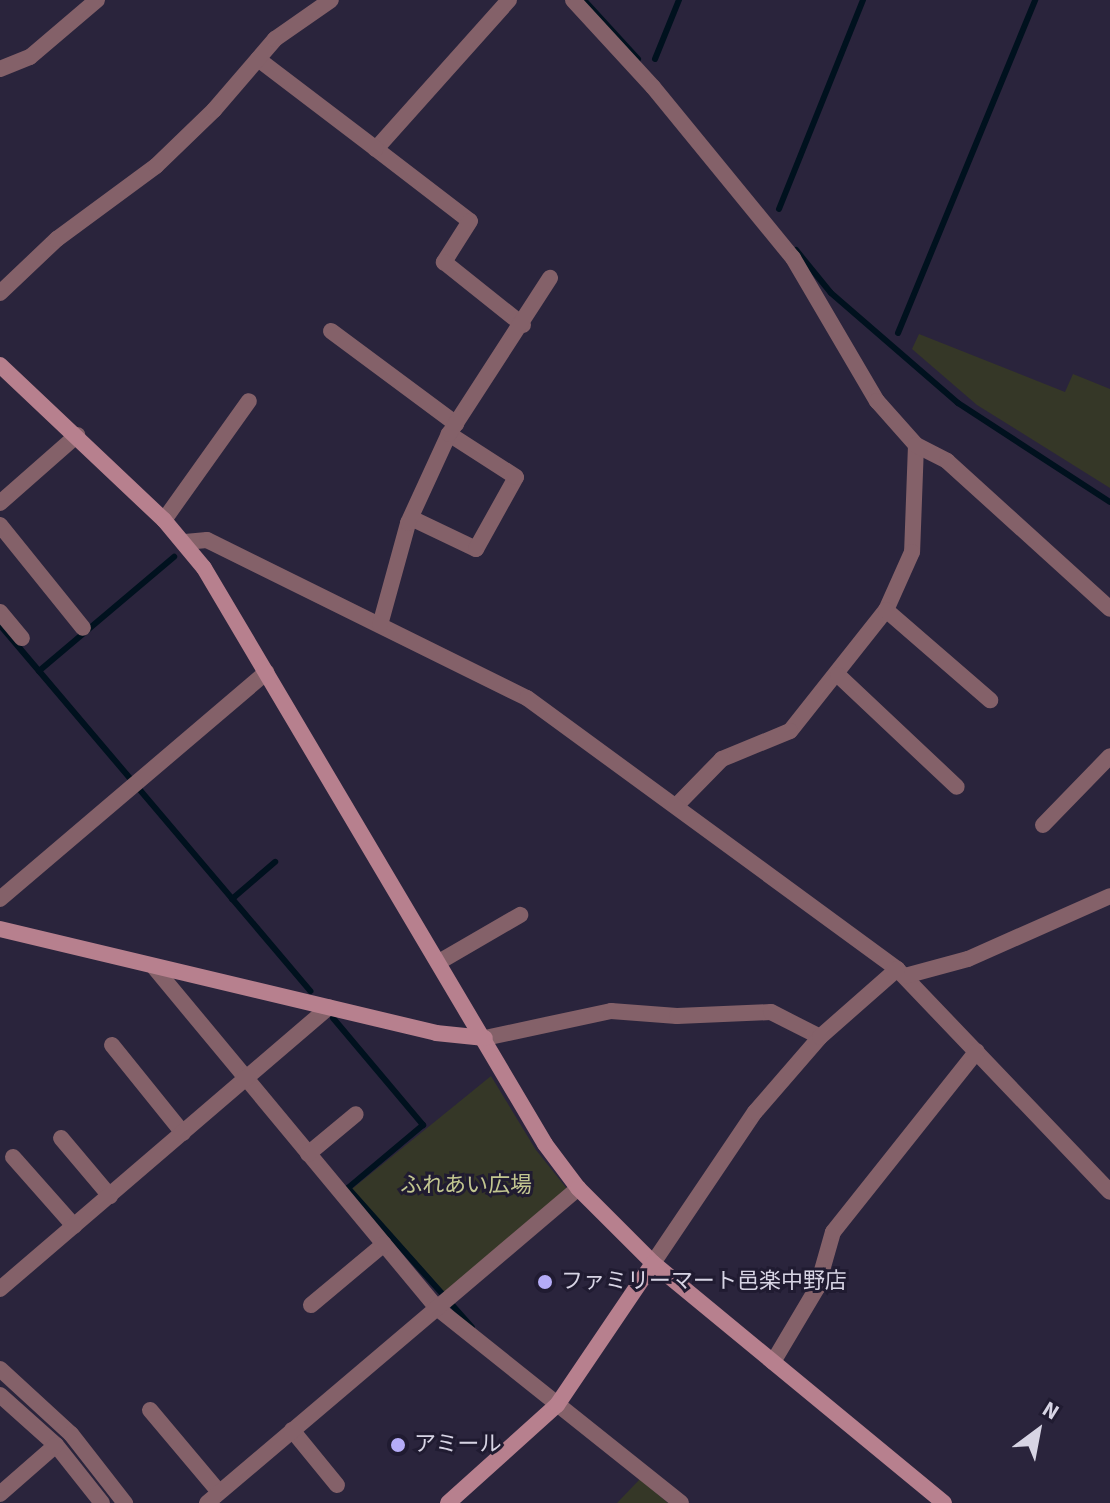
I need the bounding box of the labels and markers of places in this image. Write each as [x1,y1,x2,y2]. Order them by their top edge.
place label: ファミリーマート邑楽中野店 [561,1269,847,1295]
marker: ファミリーマート邑楽中野店 [536,1273,554,1291]
place label: アミール [414,1432,502,1458]
marker: アミール [389,1436,407,1454]

